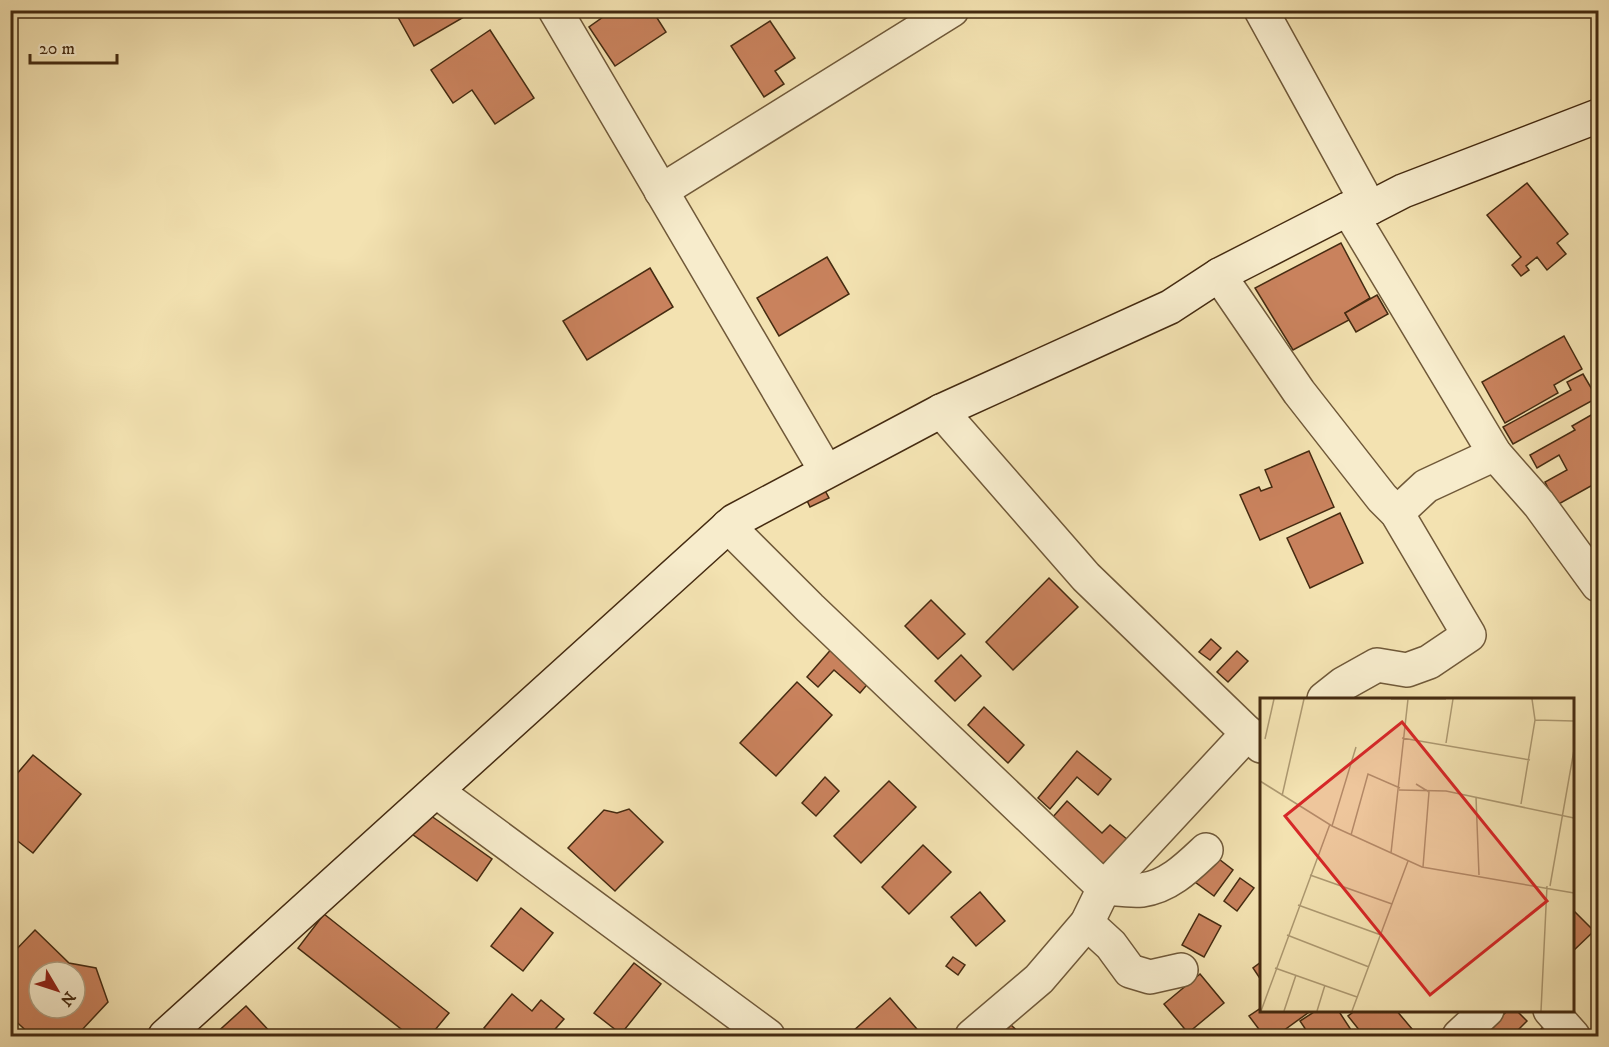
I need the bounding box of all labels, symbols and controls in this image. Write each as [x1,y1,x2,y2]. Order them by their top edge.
scale bar [30,27,117,65]
text: 20 m [39,38,75,60]
inset map [1260,698,1573,1011]
north arrow [27,960,87,1020]
text: N [56,987,80,1010]

